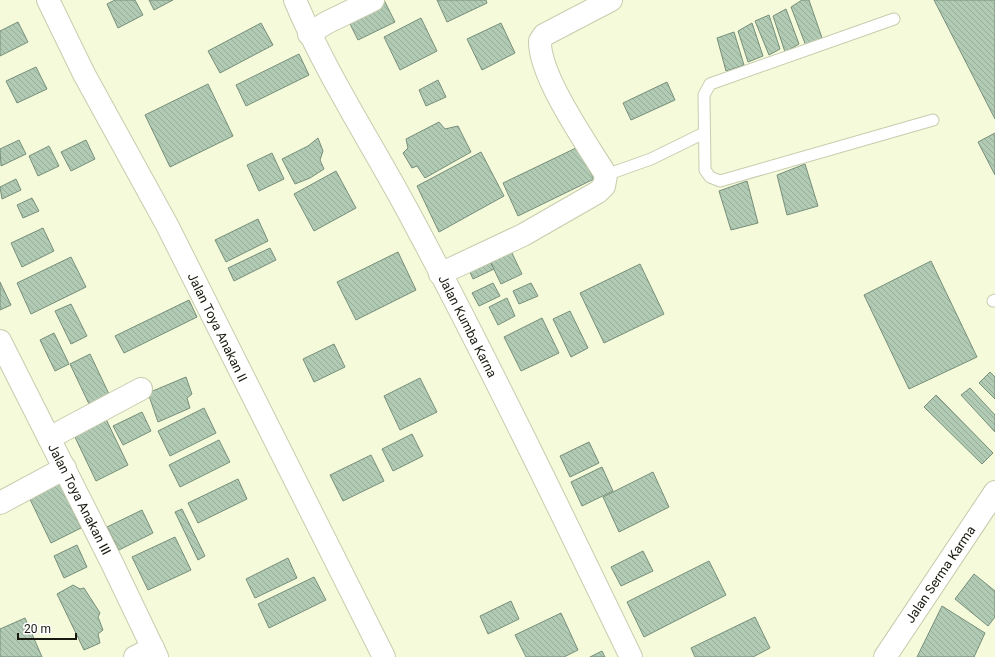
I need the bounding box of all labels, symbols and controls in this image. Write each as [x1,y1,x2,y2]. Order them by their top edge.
street label: Jalan Toya Anakan II [185,270,250,384]
street label: Jalan Kumba Karna [435,273,500,380]
street label: Jalan Toya Anakan III [45,441,114,557]
street label: Jalan Serma Karma [902,523,978,626]
scale bar [18,615,76,641]
text: 20 m [24,622,51,636]

